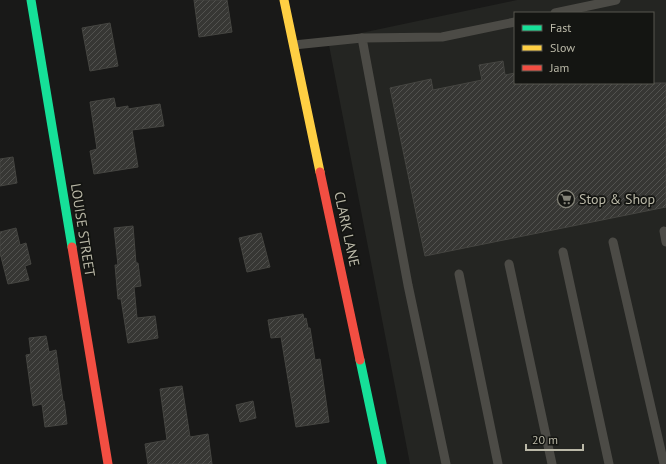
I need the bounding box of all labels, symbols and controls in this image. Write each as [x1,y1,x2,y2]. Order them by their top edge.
legend [514,12,654,84]
text: Fast [550,20,571,35]
text: Slow [550,40,575,55]
text: Jam [549,60,569,75]
street label: LOUISE STREET [67,182,99,278]
supermarket icon: Stop & Shop [556,189,576,209]
street label: CLARK LANE [330,190,364,268]
place label: Stop & Shop [579,190,655,208]
scale bar [526,426,583,452]
text: 20 m [532,432,558,447]

